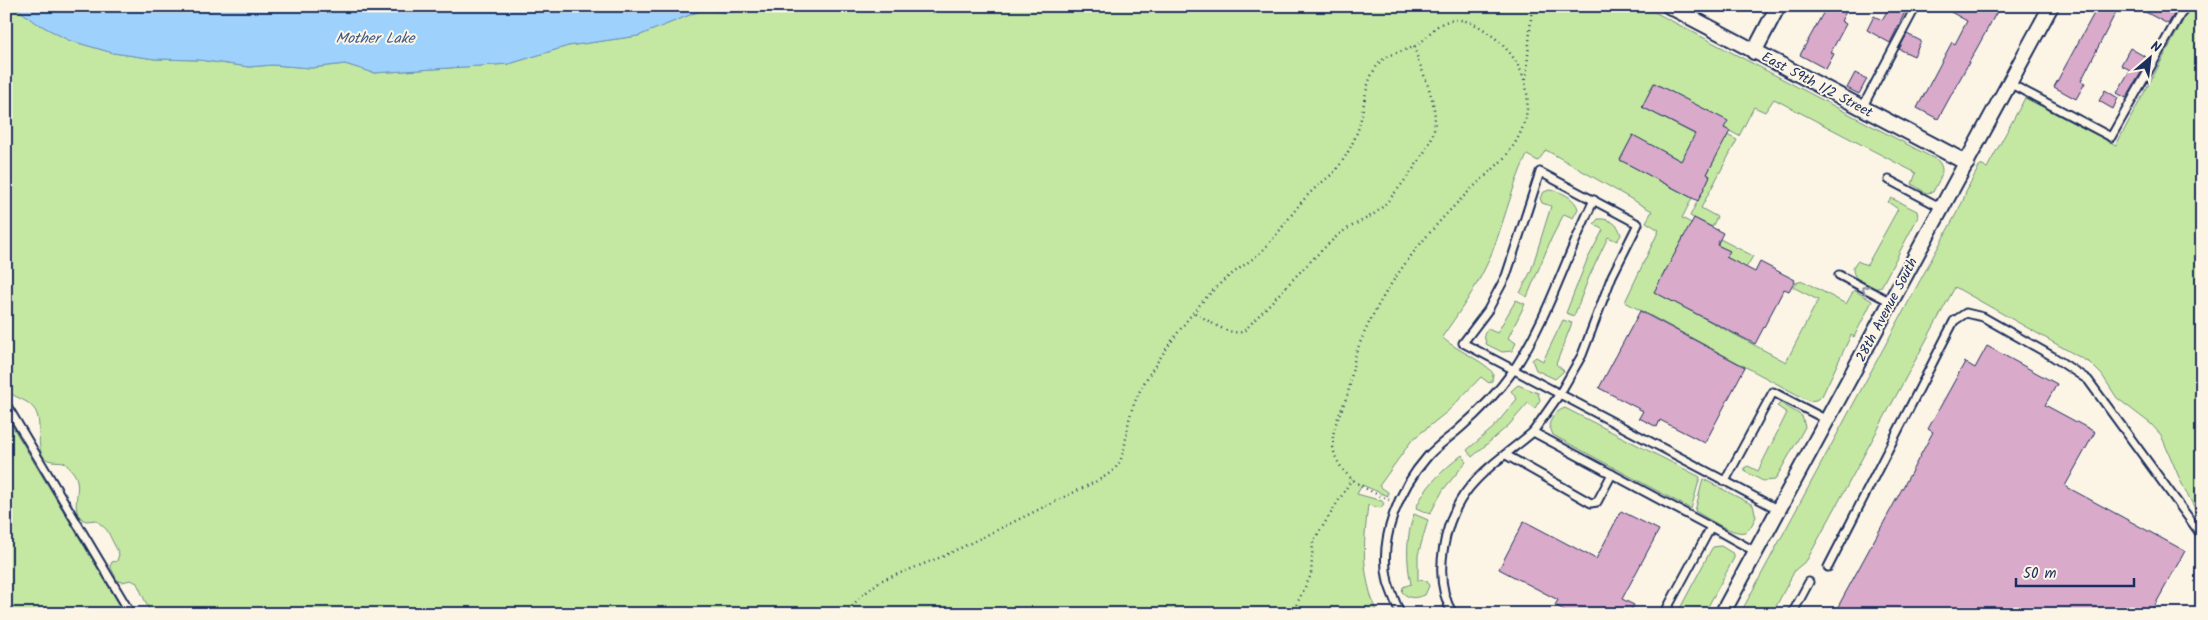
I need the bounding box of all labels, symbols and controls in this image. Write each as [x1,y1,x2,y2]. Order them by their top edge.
water label: Mother Lake [335,27,416,51]
north arrow [2126,32,2176,82]
text: N [2147,36,2165,59]
street label: East 59th 1/2 Street [1757,46,1877,124]
street label: 28th Avenue South [1850,254,1924,366]
one-way arrow [1861,285,1870,295]
scale bar [2016,555,2133,587]
text: 50 m [2023,562,2057,586]

